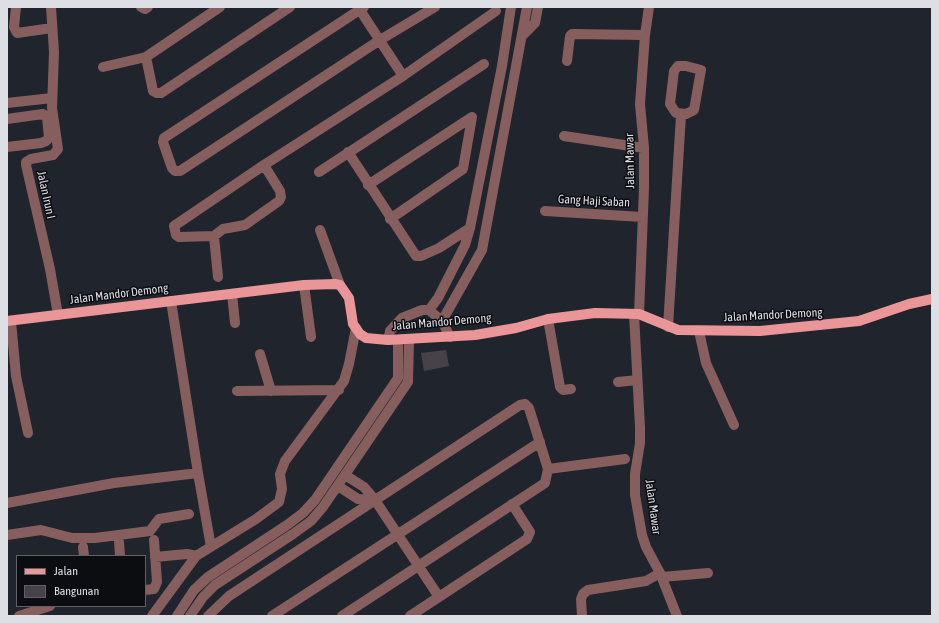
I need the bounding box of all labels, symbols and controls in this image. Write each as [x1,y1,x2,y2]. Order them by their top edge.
street label: Jalan Mawar [622,133,638,189]
street label: Jalan Irun I [34,170,58,220]
street label: Gang Haji Saban [558,192,630,210]
street label: Jalan Mandor Demong [69,281,169,307]
street label: Jalan Mandor Demong [723,305,823,325]
street label: Jalan Mandor Demong [392,311,492,333]
street label: Jalan Mawar [642,479,664,535]
legend [16,555,146,607]
text: Jalan [54,564,78,578]
text: Bangunan [54,584,99,598]

